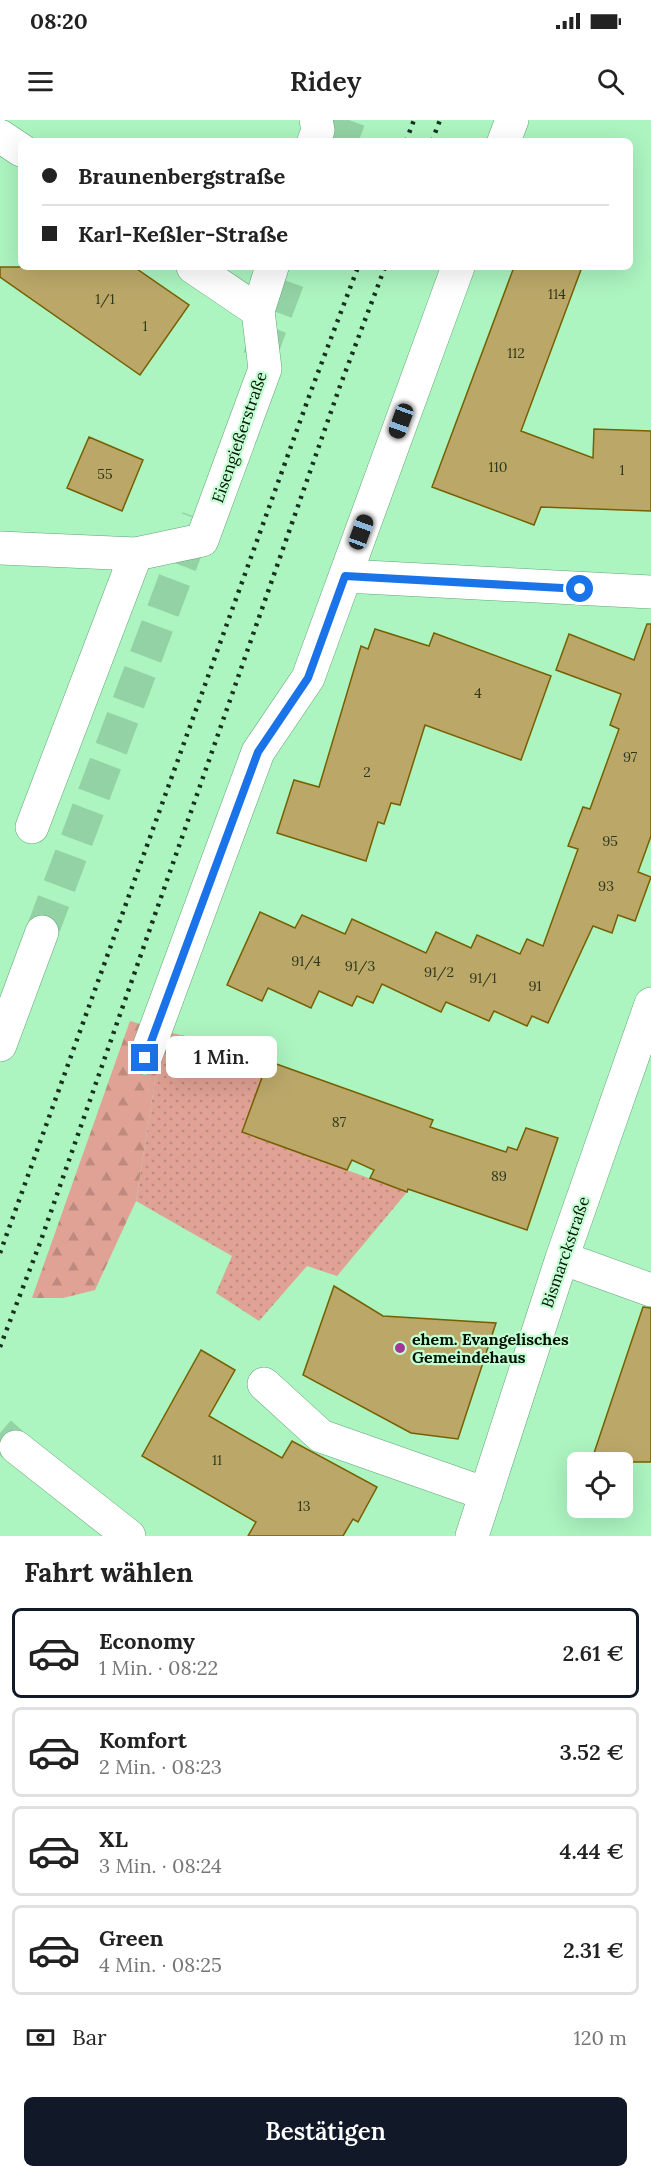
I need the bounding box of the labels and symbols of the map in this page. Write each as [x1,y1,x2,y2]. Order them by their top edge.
house number: 114 [548,285,566,303]
house number: 1/1 [95,290,115,308]
house number: 1 [142,317,148,335]
house number: 112 [507,344,525,362]
street label: Eisengießerstraße [207,368,271,505]
car [386,401,416,441]
house number: 110 [489,458,507,476]
house number: 1 [619,461,625,479]
house number: 55 [97,465,113,483]
car [346,512,376,552]
route start [566,575,593,602]
house number: 4 [474,684,482,702]
house number: 97 [623,748,638,766]
house number: 2 [363,763,371,781]
house number: 95 [602,832,618,850]
house number: 93 [598,877,614,895]
house number: 91/4 [291,952,321,970]
house number: 91/3 [345,957,375,975]
house number: 91/2 [424,963,454,981]
house number: 91/1 [469,969,497,987]
house number: 91 [528,977,542,995]
callout: 1 Min. [166,1037,277,1079]
route end [131,1044,158,1071]
house number: 87 [332,1113,347,1131]
house number: 89 [491,1167,507,1185]
street label: Bismarckstraße [537,1193,594,1310]
place label: ehem. Evangelisches Gemeindehaus [412,1329,569,1367]
marker: ehem. Evangelisches Gemeindehaus [393,1341,407,1355]
house number: 11 [212,1451,222,1469]
house number: 13 [298,1497,311,1515]

